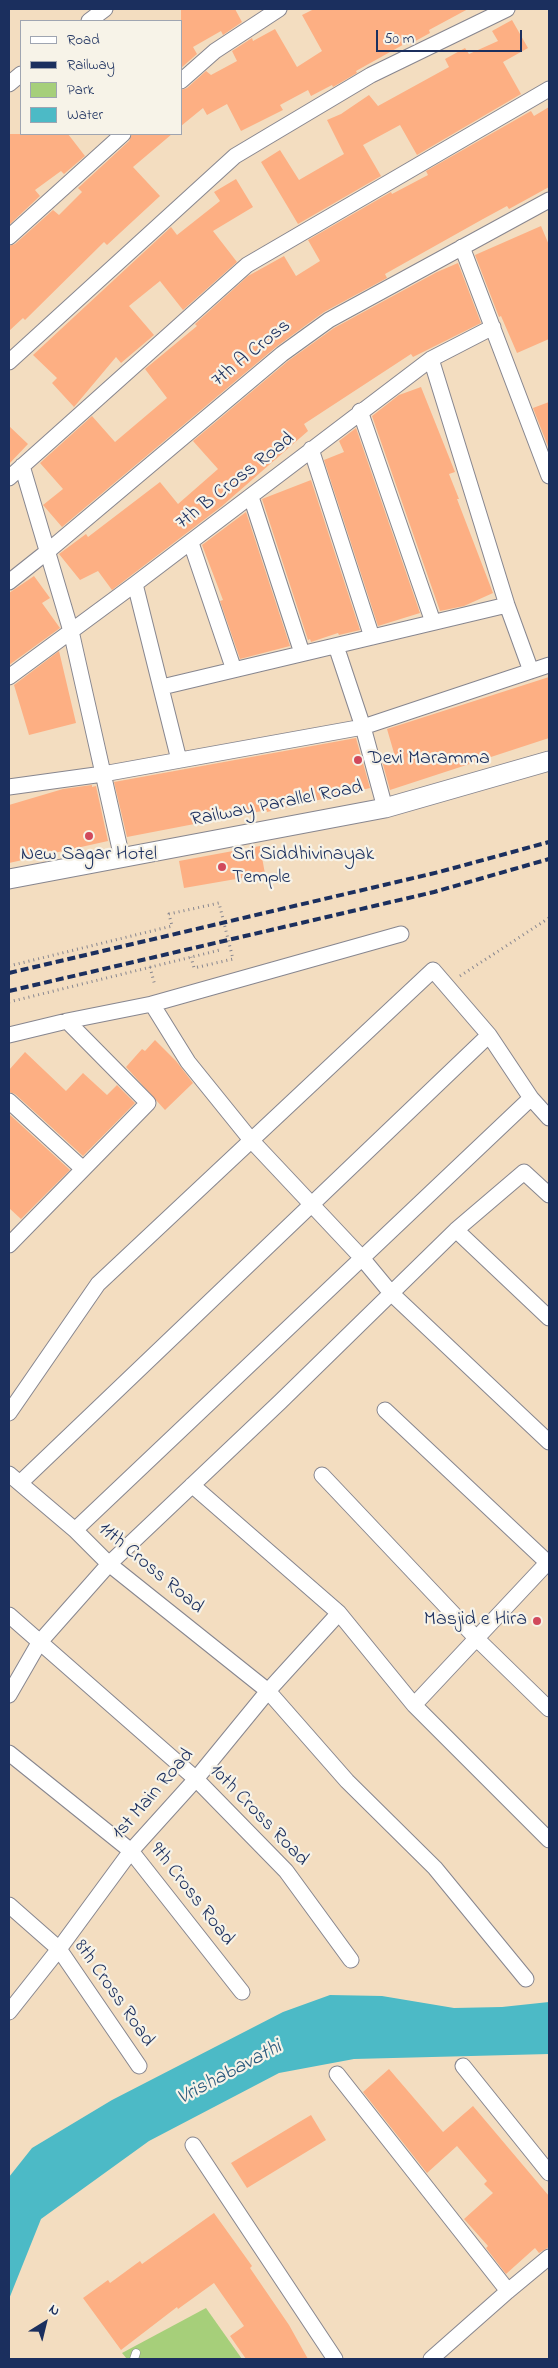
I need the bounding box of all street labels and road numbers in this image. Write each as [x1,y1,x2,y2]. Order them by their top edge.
street label: 7th A Cross [208,315,296,393]
street label: 7th B Cross Road [172,428,300,536]
street label: Railway Parallel Road [189,777,365,833]
street label: 11th Cross Road [92,1518,208,1620]
street label: 1st Main Road [108,1744,200,1846]
street label: 10th Cross Road [203,1760,313,1872]
street label: 9th Cross Road [143,1839,239,1951]
street label: 8th Cross Road [67,1936,159,2052]

